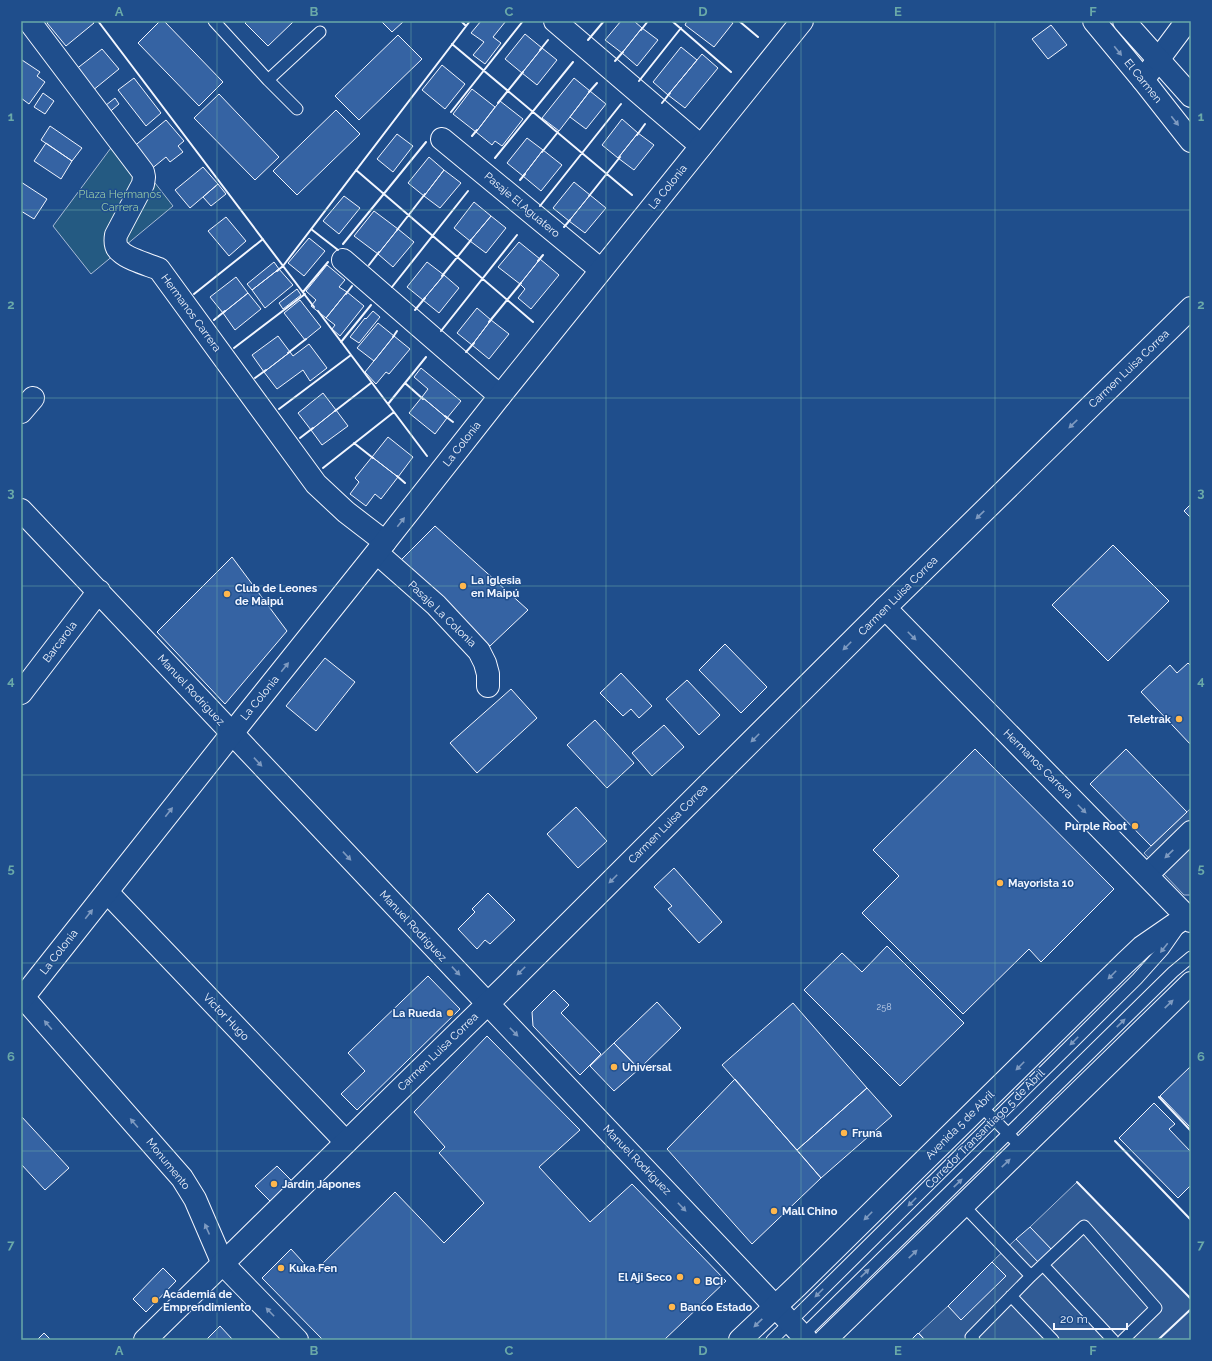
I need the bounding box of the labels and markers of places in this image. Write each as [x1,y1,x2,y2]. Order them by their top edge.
place label: La Iglesia en Maipú [471,574,521,600]
marker: La Iglesia en Maipú [458,581,468,591]
place label: Club de Leones de Maipú [235,582,318,608]
marker: Club de Leones de Maipú [222,589,232,599]
place label: Teletrak [1128,713,1172,726]
marker: Teletrak [1174,714,1184,724]
place label: Purple Root [1065,820,1128,833]
marker: Purple Root [1130,821,1140,831]
place label: Mayorista 10 [1008,877,1074,890]
marker: Mayorista 10 [995,878,1005,888]
place label: La Rueda [393,1007,442,1020]
marker: La Rueda [445,1008,455,1018]
place label: Universal [622,1061,672,1074]
marker: Universal [609,1062,619,1072]
place label: Fruna [852,1127,882,1140]
marker: Fruna [839,1128,849,1138]
place label: Jardín Japones [282,1178,361,1191]
marker: Jardín Japones [269,1179,279,1189]
place label: Mall Chino [782,1205,838,1218]
marker: Mall Chino [769,1206,779,1216]
place label: Kuka Fen [289,1262,338,1275]
marker: Kuka Fen [276,1263,286,1273]
place label: El Aji Seco [618,1271,672,1284]
marker: El Aji Seco [675,1272,685,1282]
place label: BCI [705,1275,723,1288]
marker: BCI [692,1276,702,1286]
place label: Academia de Emprendimiento [163,1288,252,1314]
marker: Academia de Emprendimiento [150,1295,160,1305]
place label: Banco Estado [680,1301,753,1314]
marker: Banco Estado [667,1302,677,1312]

